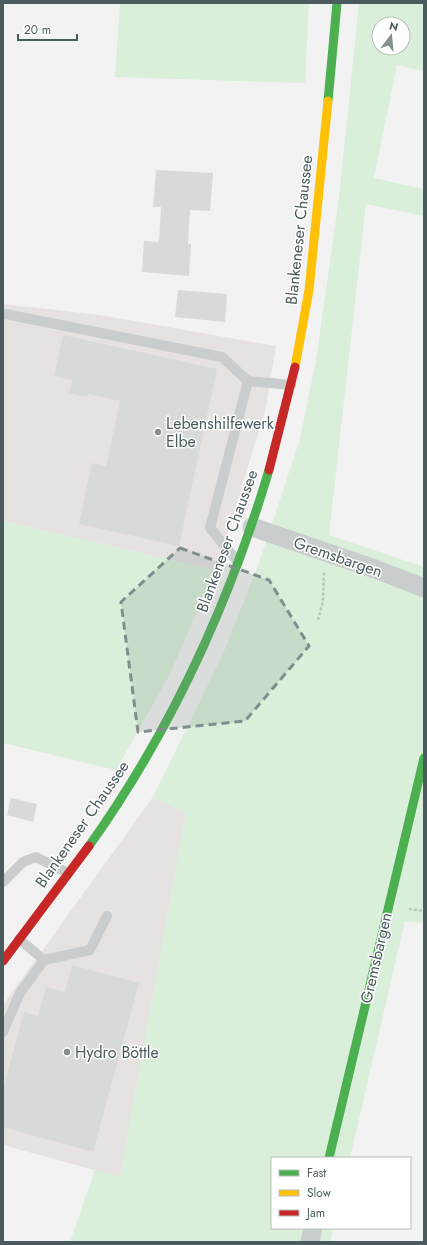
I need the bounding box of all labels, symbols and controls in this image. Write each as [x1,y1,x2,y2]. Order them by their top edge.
scale bar [18,16,77,42]
north arrow [371,16,411,56]
text: N [387,17,400,35]
text: 20 m [24,21,51,39]
street label: Blankeneser Chaussee [280,154,318,306]
place label: Lebenshilfewerk Elbe [166,412,275,453]
marker: Lebenshilfewerk Elbe [153,427,163,437]
street label: Blankeneser Chaussee [191,466,263,616]
street label: Gremsbargen [290,531,386,583]
street label: Blankeneser Chaussee [30,756,134,892]
street label: Gremsbargen [354,910,398,1006]
place label: Hydro Böttle [75,1041,159,1064]
marker: Hydro Böttle [62,1047,72,1057]
legend [271,1157,411,1229]
text: Fast [307,1164,326,1182]
text: Slow [307,1184,332,1202]
text: Jam [305,1204,325,1222]

